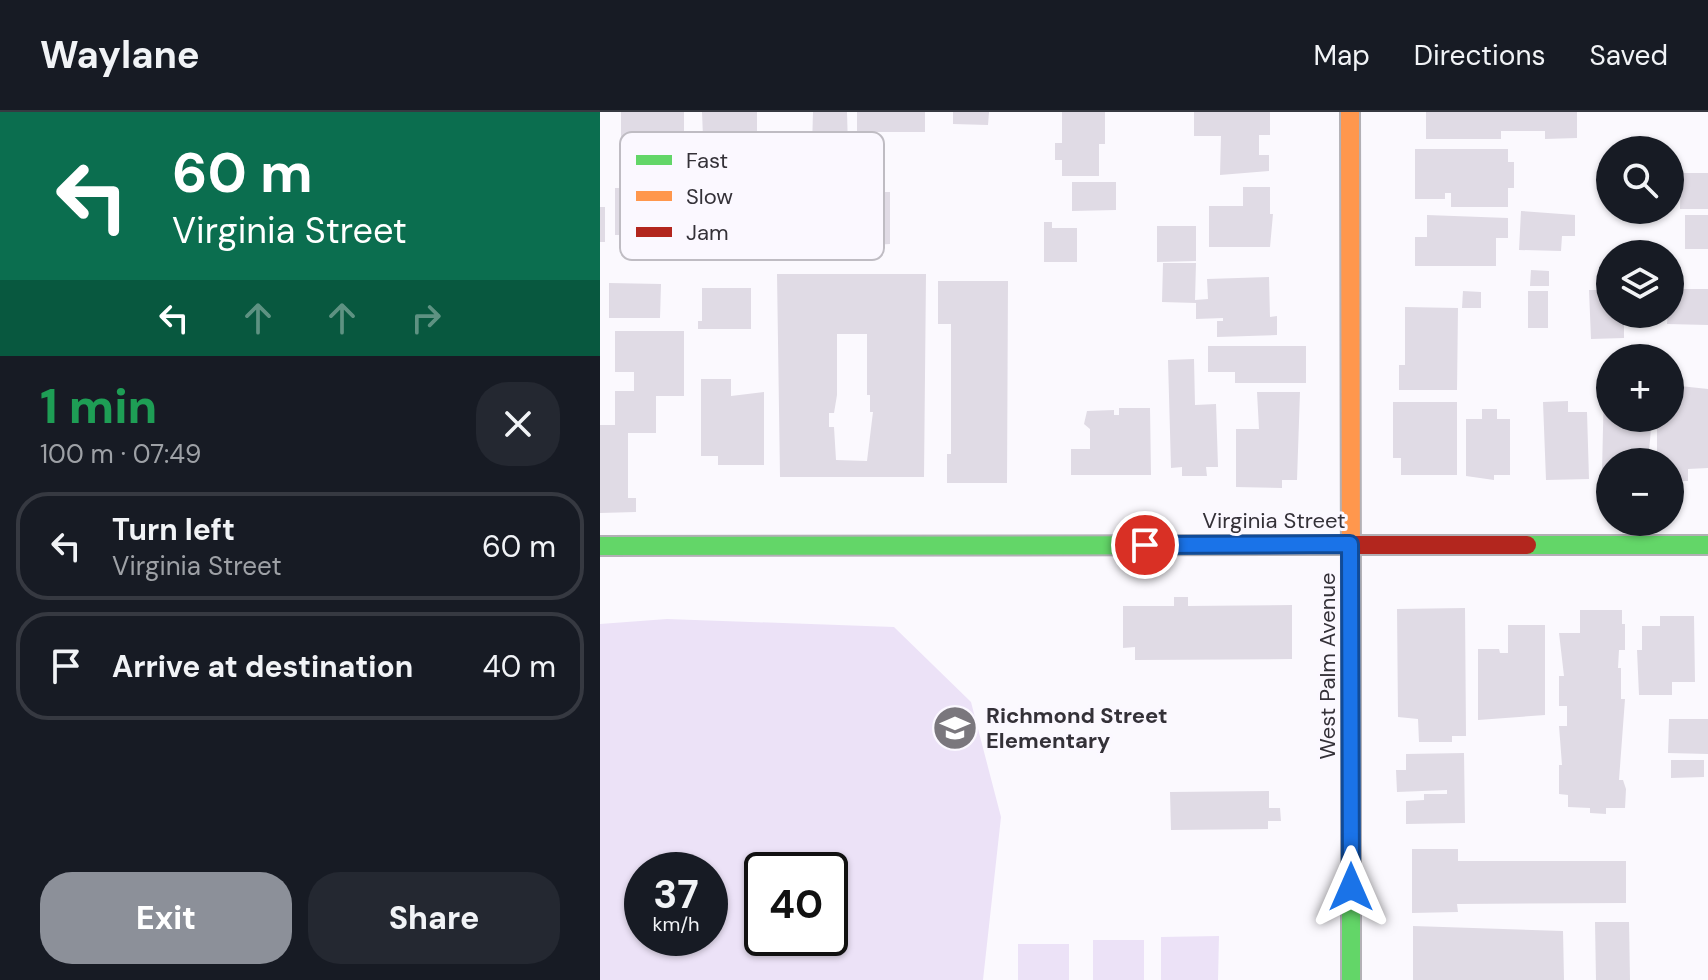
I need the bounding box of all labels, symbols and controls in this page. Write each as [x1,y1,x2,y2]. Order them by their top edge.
text: Waylane [40,30,200,80]
text: Map [1313,37,1370,74]
text: Directions [1414,37,1546,74]
text: Saved [1590,37,1668,74]
legend [620,132,884,260]
text: 60 m [172,136,313,209]
map controls [1596,136,1684,536]
button: search [1596,136,1684,224]
icon: left [40,144,144,248]
text: Fast [686,146,728,175]
text: Slow [686,182,733,211]
text: Virginia Street [172,207,407,254]
text: Jam [686,218,729,247]
button: layers [1596,240,1684,328]
icon: left [152,296,196,340]
icon: ahead [236,296,280,340]
icon: ahead [320,296,364,340]
icon: right [404,296,448,340]
button: + [1596,344,1684,432]
text: 1 min [40,375,157,438]
button: close [476,382,560,466]
text: 100 m · 07:49 [40,437,201,471]
button: − [1596,448,1684,536]
street label: Virginia Street [1202,506,1346,535]
text: Turn left [112,510,235,549]
pin [1111,511,1179,579]
icon: arrive [1123,523,1167,567]
icon: left [44,524,88,568]
text: 60 m [482,527,556,566]
text: Virginia Street [112,549,282,583]
street label: West Palm Avenue [1313,572,1342,760]
icon: arrive [44,644,88,688]
text: Arrive at destination [112,647,413,686]
text: 40 m [483,647,556,686]
place label: Richmond Street Elementary [986,701,1168,755]
school or university icon: Richmond Street Elementary [931,704,979,752]
position arrow [1309,845,1393,929]
speed limit sign: 40 [744,852,848,956]
text: 37 [653,868,699,920]
button: Exit [40,872,292,964]
button: Share [308,872,560,964]
text: km/h [652,911,700,937]

